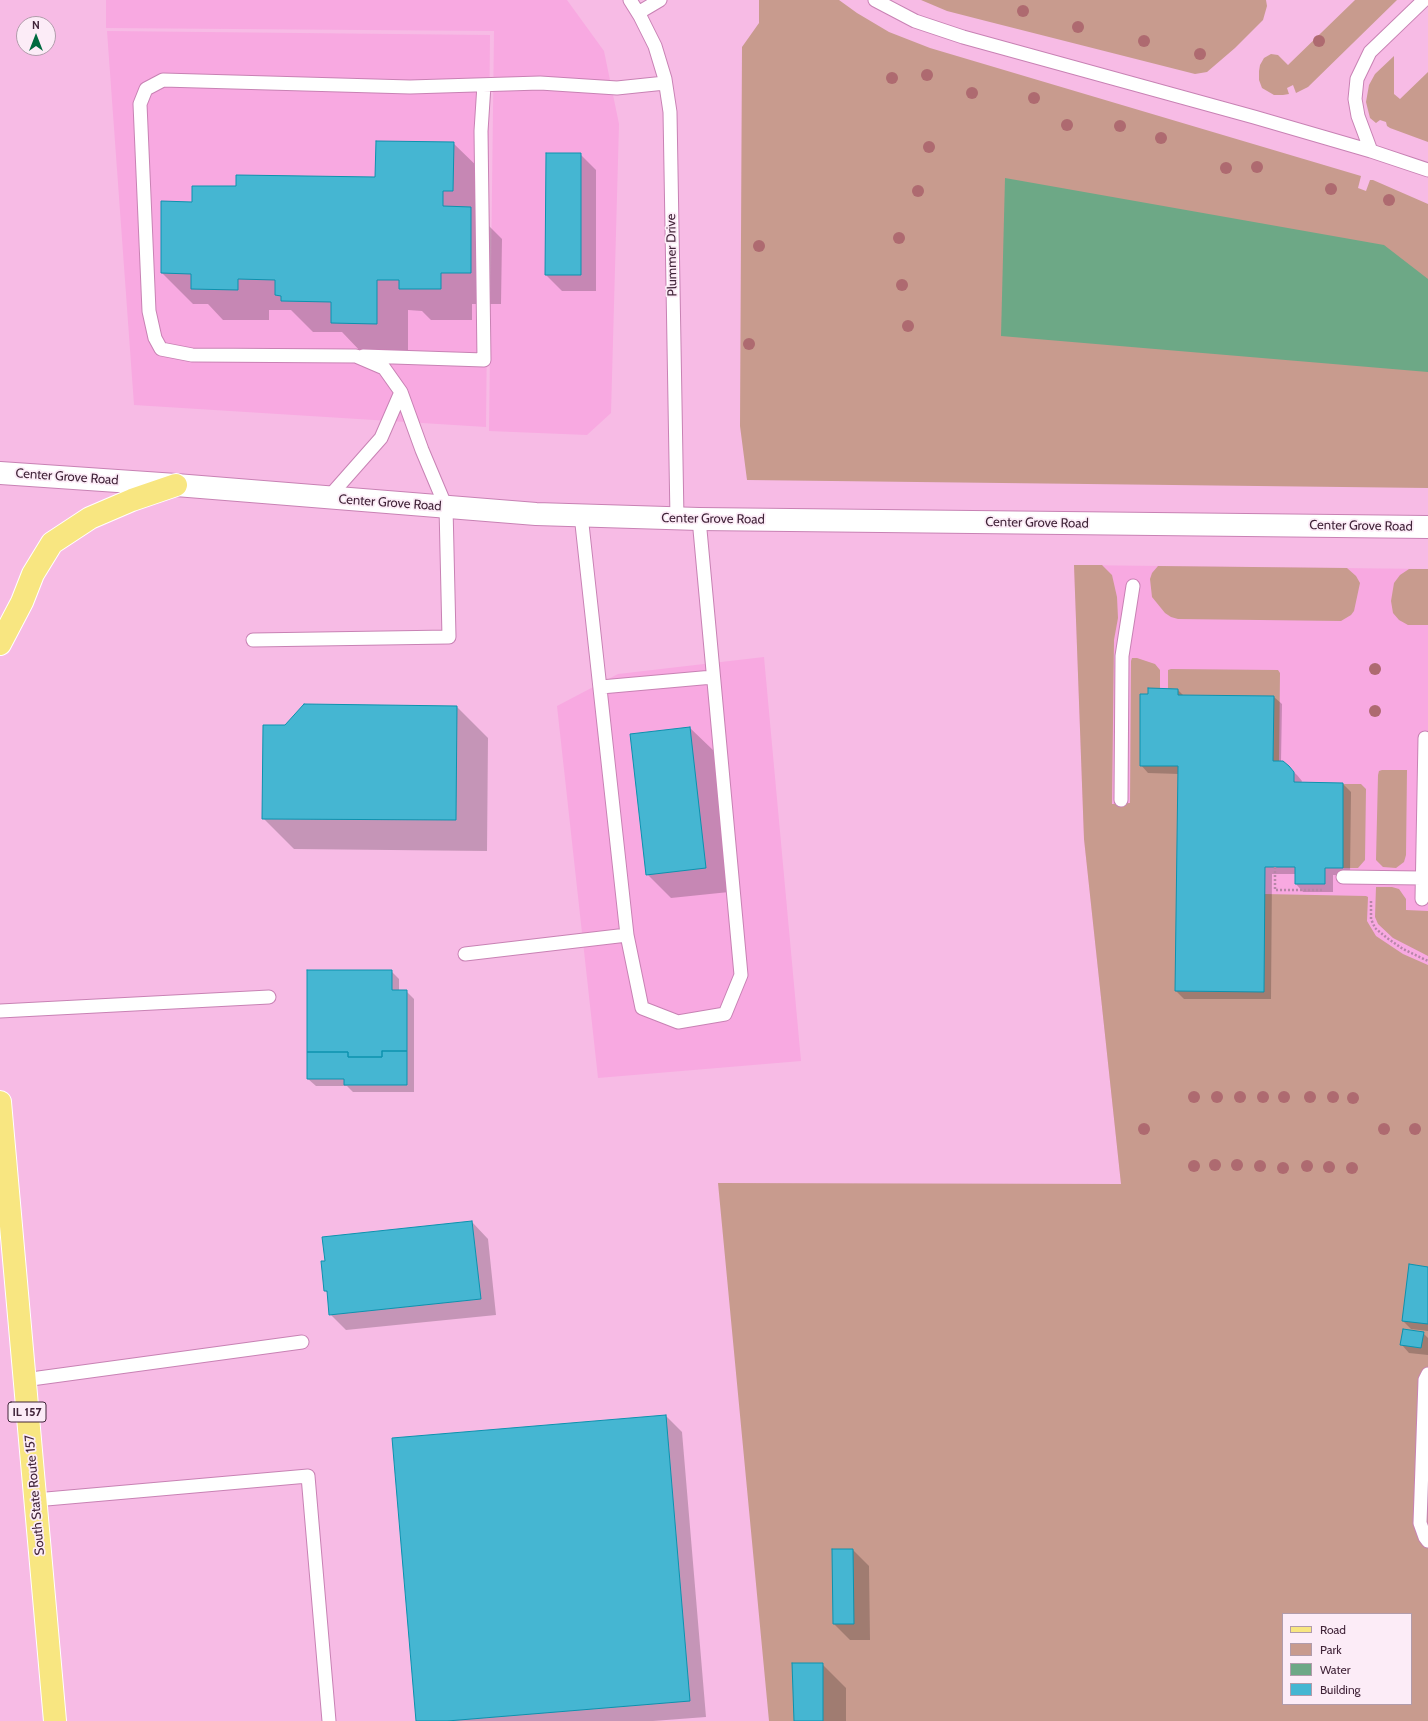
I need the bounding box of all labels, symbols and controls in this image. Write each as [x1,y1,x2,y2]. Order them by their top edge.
north arrow [16,16,56,56]
text: N [32,18,40,32]
street label: Plummer Drive [663,213,681,297]
street label: Center Grove Road [15,466,119,488]
street label: Center Grove Road [338,492,442,514]
street label: Center Grove Road [661,510,765,528]
street label: Center Grove Road [985,514,1089,532]
street label: Center Grove Road [1309,517,1413,535]
road number: IL 157 [8,1402,46,1422]
street label: South State Route 157 [22,1434,48,1556]
legend [1282,1613,1412,1705]
text: Road [1320,1622,1346,1637]
text: Park [1320,1642,1342,1657]
text: Water [1320,1662,1350,1677]
text: Building [1320,1682,1361,1697]

